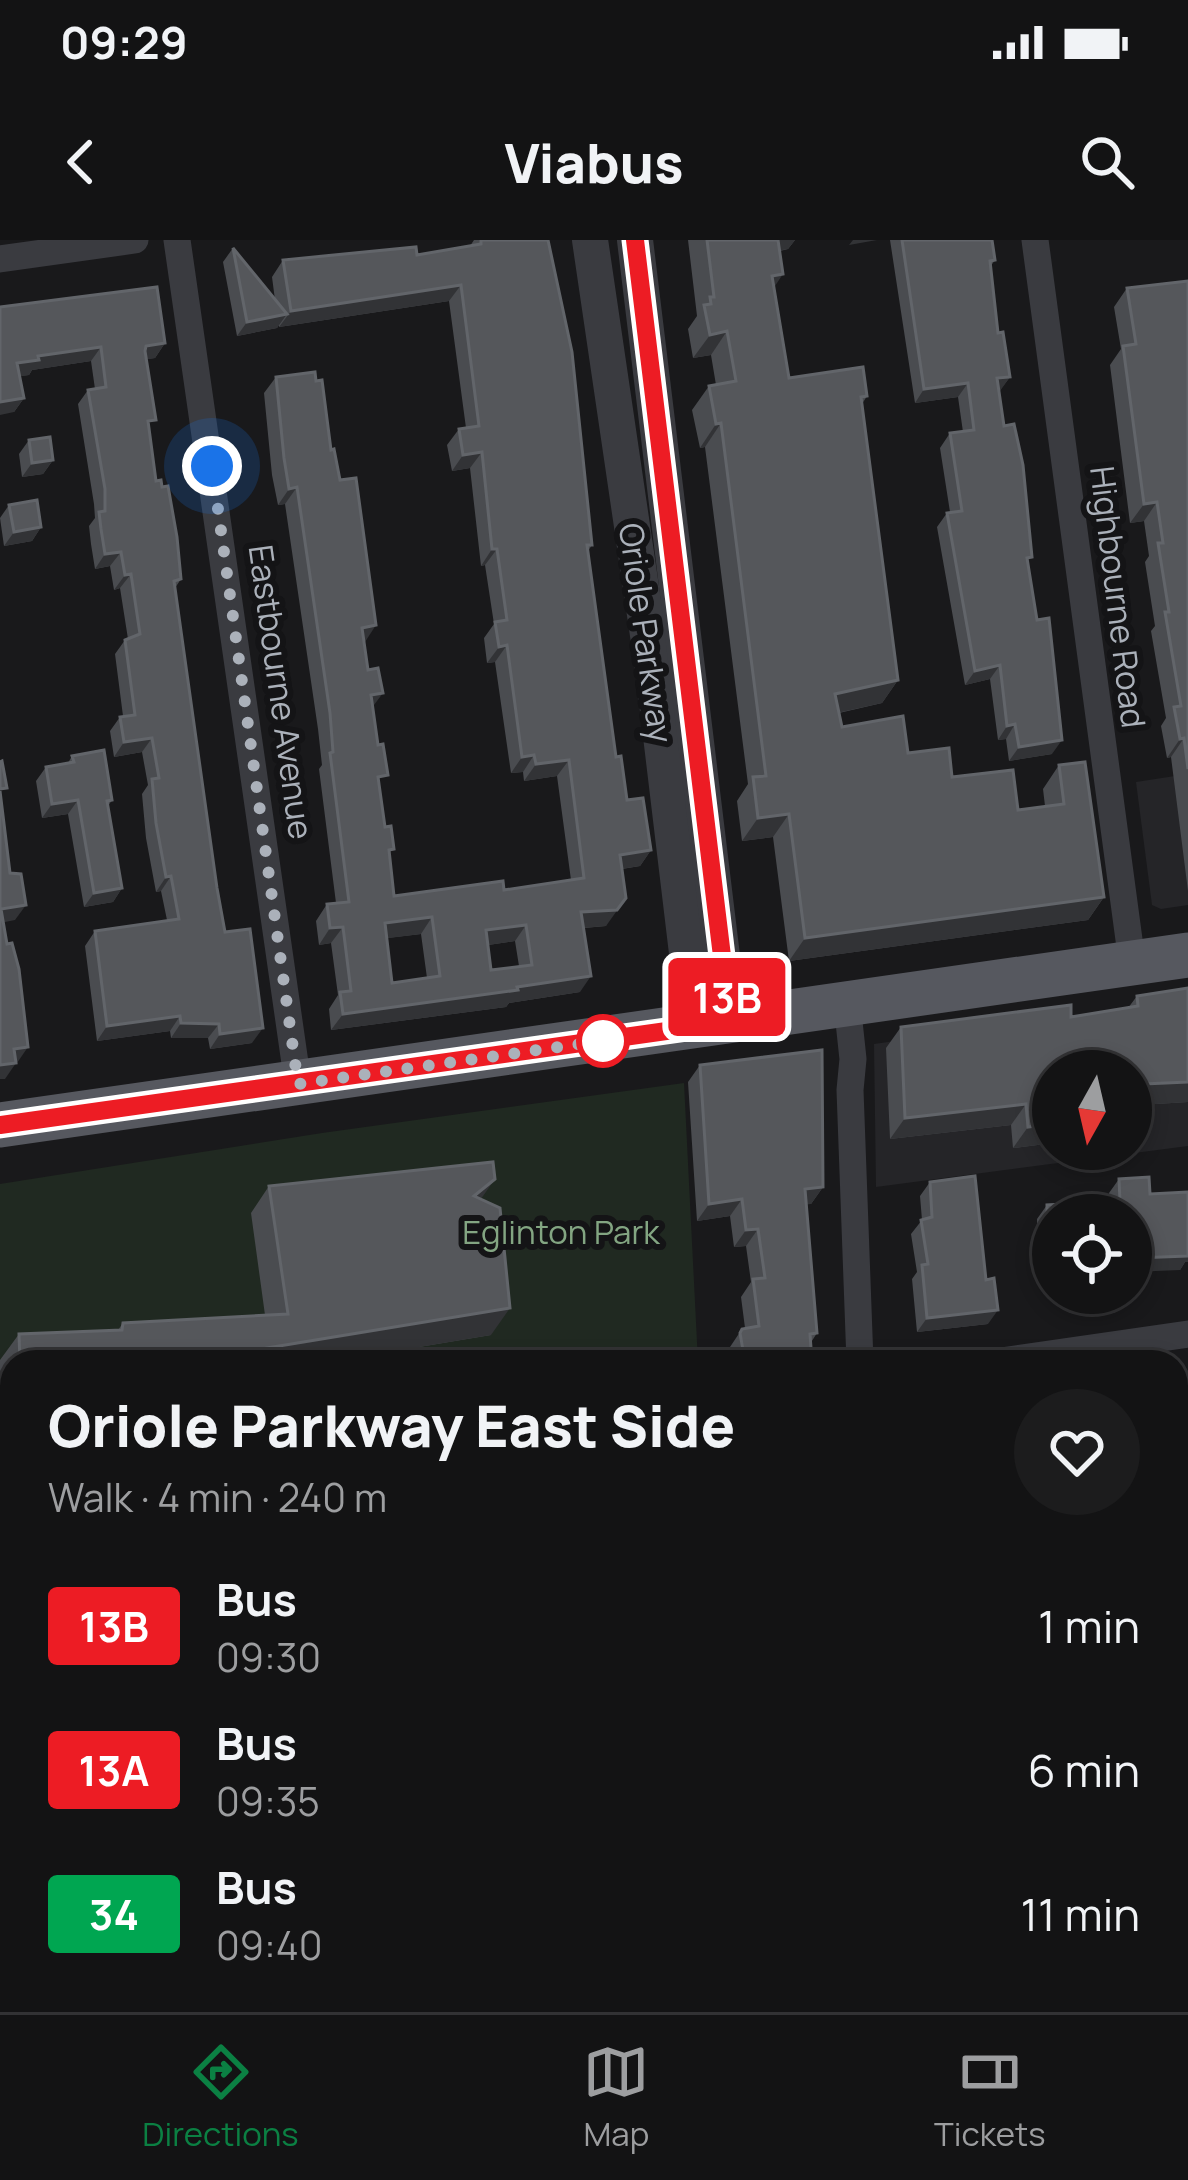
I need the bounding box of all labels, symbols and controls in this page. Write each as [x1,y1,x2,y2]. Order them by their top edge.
text: 09:29 [60,11,188,73]
text: Viabus [504,125,684,199]
icon: back [48,129,114,195]
icon: search [1074,129,1140,195]
your location [182,436,242,496]
street label: Highbourne Road [1080,463,1157,730]
street label: Oriole Parkway [609,520,684,746]
street label: Eastbourne Avenue [239,542,324,842]
line badge: 13B [658,958,796,1036]
text: 13B [692,968,762,1026]
unlabelled marker [578,1016,628,1066]
north arrow [1032,1050,1152,1170]
map controls [1032,1050,1152,1314]
button: locate [1032,1194,1152,1314]
park label: Eglinton Park [462,1209,661,1254]
text: Oriole Parkway East Side [48,1386,735,1464]
button: heart [1014,1389,1140,1515]
text: Walk · 4 min · 240 m [48,1470,387,1524]
text: Bus [216,1568,297,1630]
text: 1 min [1038,1595,1140,1657]
text: 13B [79,1597,149,1655]
text: 09:30 [216,1630,321,1684]
text: Bus [216,1712,297,1774]
text: 6 min [1028,1739,1140,1801]
text: 13A [79,1741,149,1799]
text: 09:35 [216,1774,320,1828]
text: Bus [216,1856,297,1918]
text: 11 min [1021,1883,1140,1945]
text: 34 [89,1885,139,1943]
text: 09:40 [216,1918,322,1972]
tab: Directions [142,2039,299,2156]
tab: Map [583,2039,649,2156]
tab: Tickets [934,2039,1046,2156]

